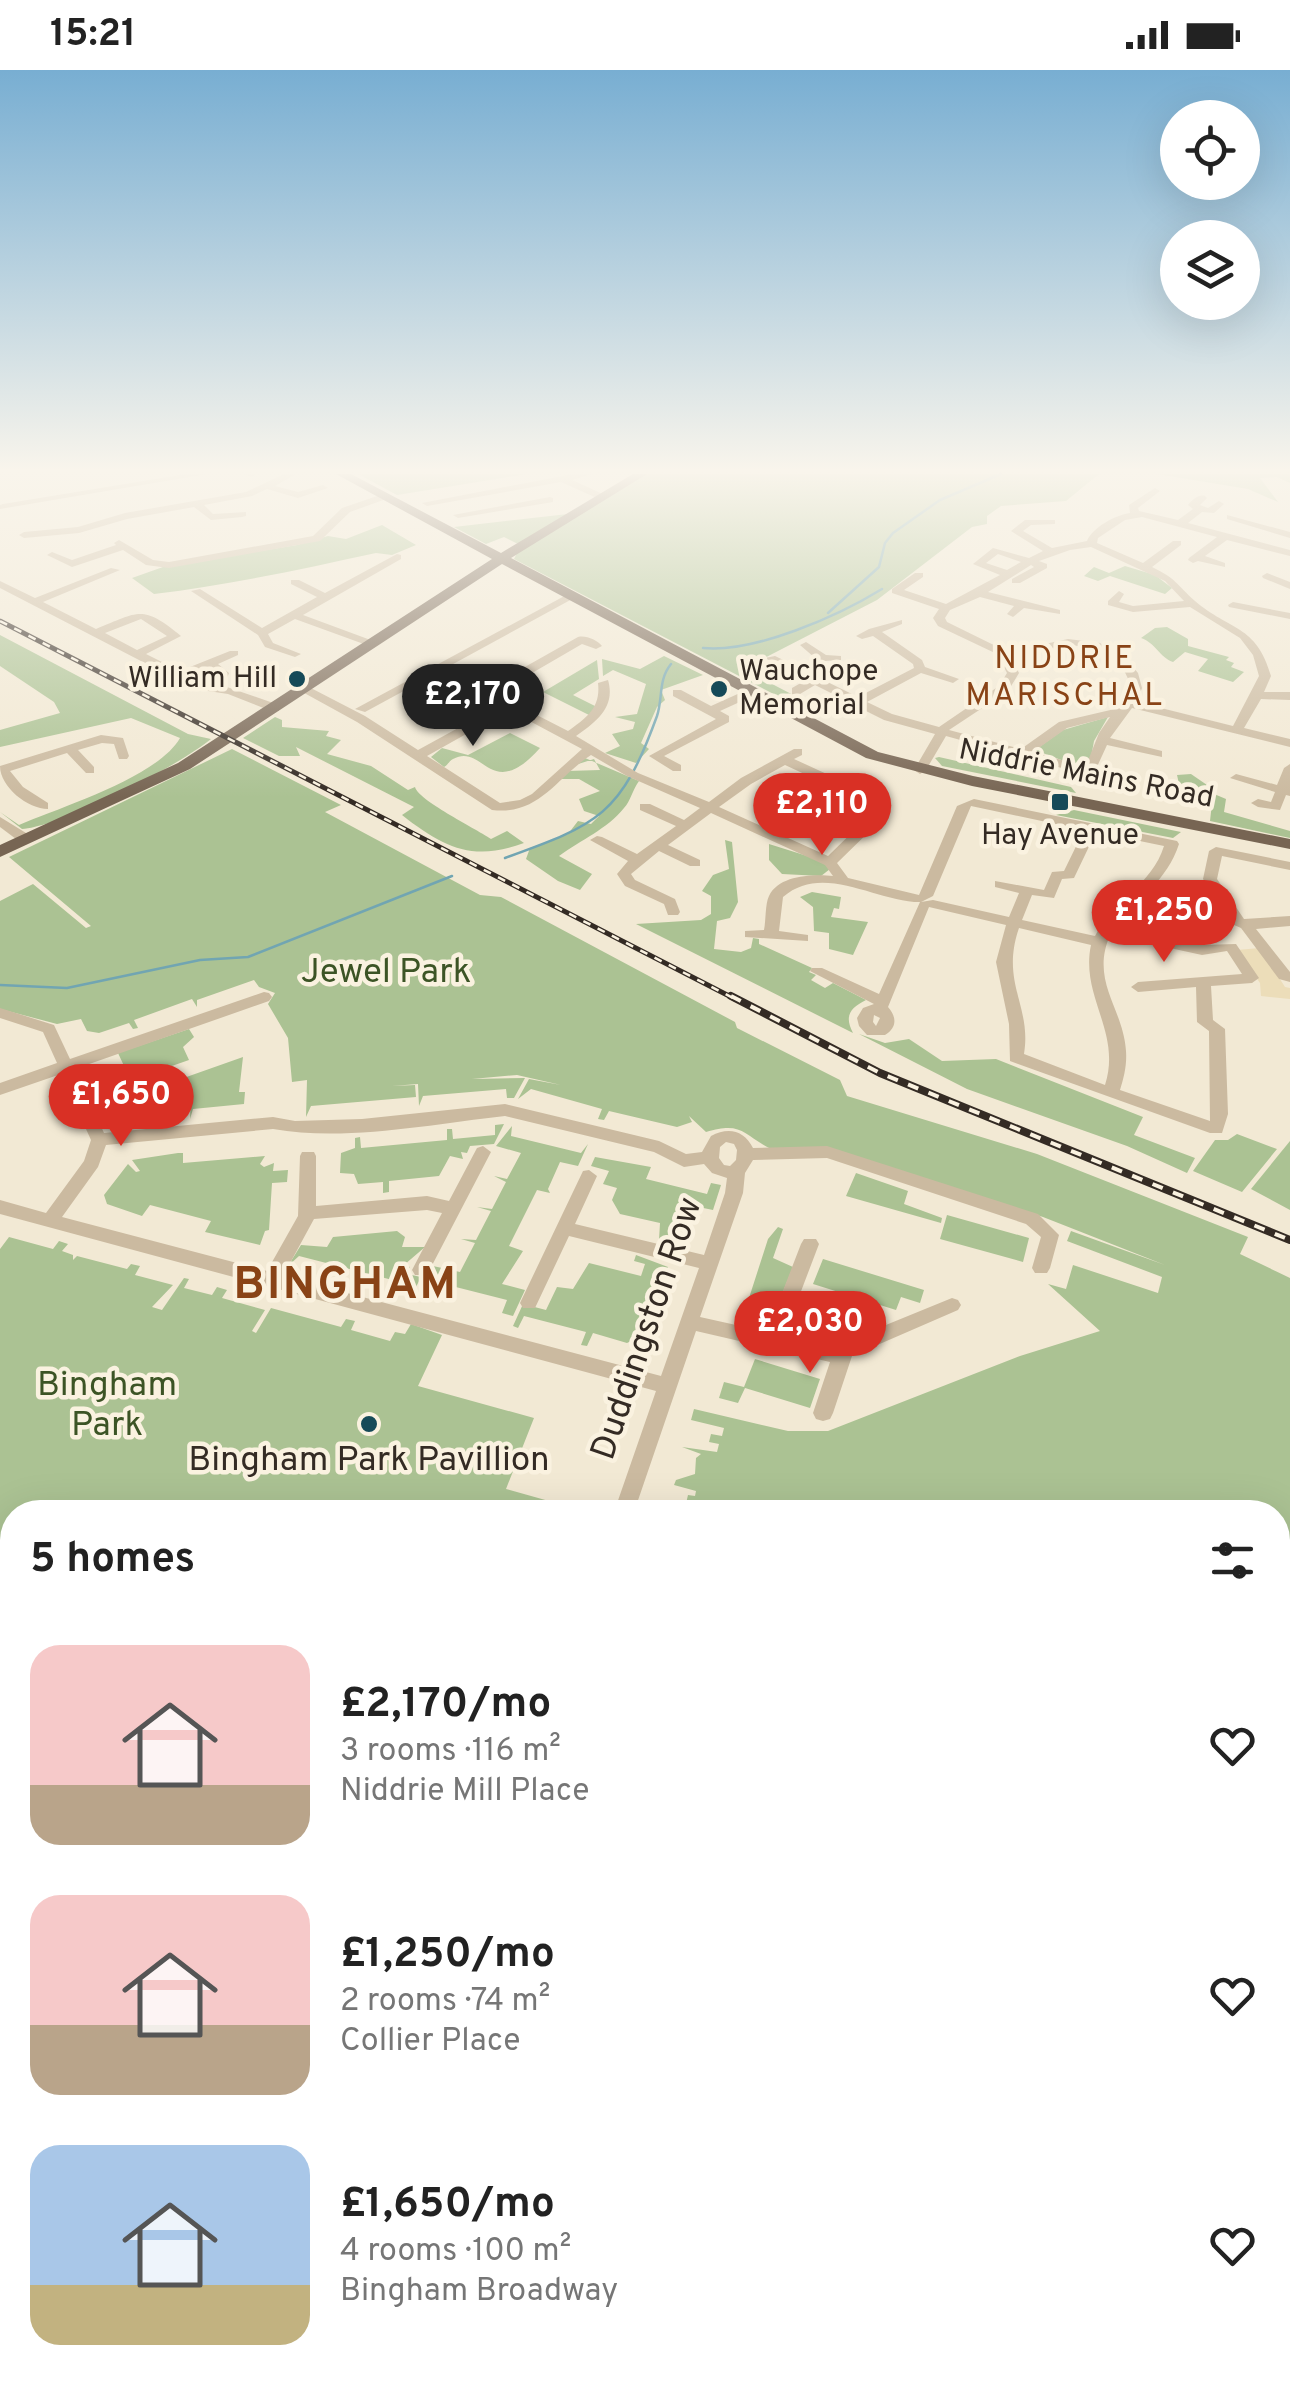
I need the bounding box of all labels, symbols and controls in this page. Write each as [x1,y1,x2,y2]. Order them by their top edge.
text: 15:21 [50,11,136,60]
map controls [1160,100,1260,320]
button: locate [1160,100,1260,200]
button: layers [1160,220,1260,320]
district label: NIDDRIE MARISCHAL [965,640,1165,717]
place label: Wauchope Memorial [739,654,878,725]
place label: William Hill [128,661,277,698]
pin: £2,170 [392,664,554,749]
marker: William Hill [286,668,308,690]
text: £2,170 [424,676,522,716]
marker: Wauchope Memorial [708,678,730,700]
street label: Niddrie Mains Road [955,732,1217,818]
pin: £2,110 [741,773,903,858]
text: £2,110 [775,785,869,825]
marker: Hay Avenue [1049,791,1071,813]
place label: Hay Avenue [981,818,1139,855]
pin: £1,250 [1083,880,1245,965]
text: £1,250 [1114,892,1214,932]
park label: Jewel Park [301,951,471,995]
pin: £1,650 [40,1064,202,1149]
text: £1,650 [71,1076,171,1116]
street label: Duddingston Row [583,1192,713,1466]
district label: BINGHAM [234,1258,458,1315]
pin: £2,030 [729,1291,891,1376]
text: £2,030 [756,1303,864,1343]
park label: Bingham Park [37,1364,177,1448]
marker: Bingham Park Pavillion [358,1413,380,1435]
place label: Bingham Park Pavillion [188,1439,550,1483]
icon: filters [1205,1533,1260,1588]
text: 5 homes [30,1534,195,1587]
text: £2,170/mo [340,1679,551,1732]
icon: home [110,1685,230,1805]
icon: heart [1205,1718,1260,1773]
text: 3 rooms · 116 m² [340,1732,561,1772]
text: Niddrie Mill Place [340,1772,589,1812]
text: £1,250/mo [340,1929,555,1982]
icon: home [110,1935,230,2055]
icon: heart [1205,1968,1260,2023]
text: 2 rooms · 74 m² [340,1982,550,2022]
text: Collier Place [340,2022,520,2062]
text: £1,650/mo [340,2179,555,2232]
icon: home [110,2185,230,2305]
icon: heart [1205,2218,1260,2273]
text: 4 rooms · 100 m² [340,2232,571,2272]
text: Bingham Broadway [340,2272,618,2312]

